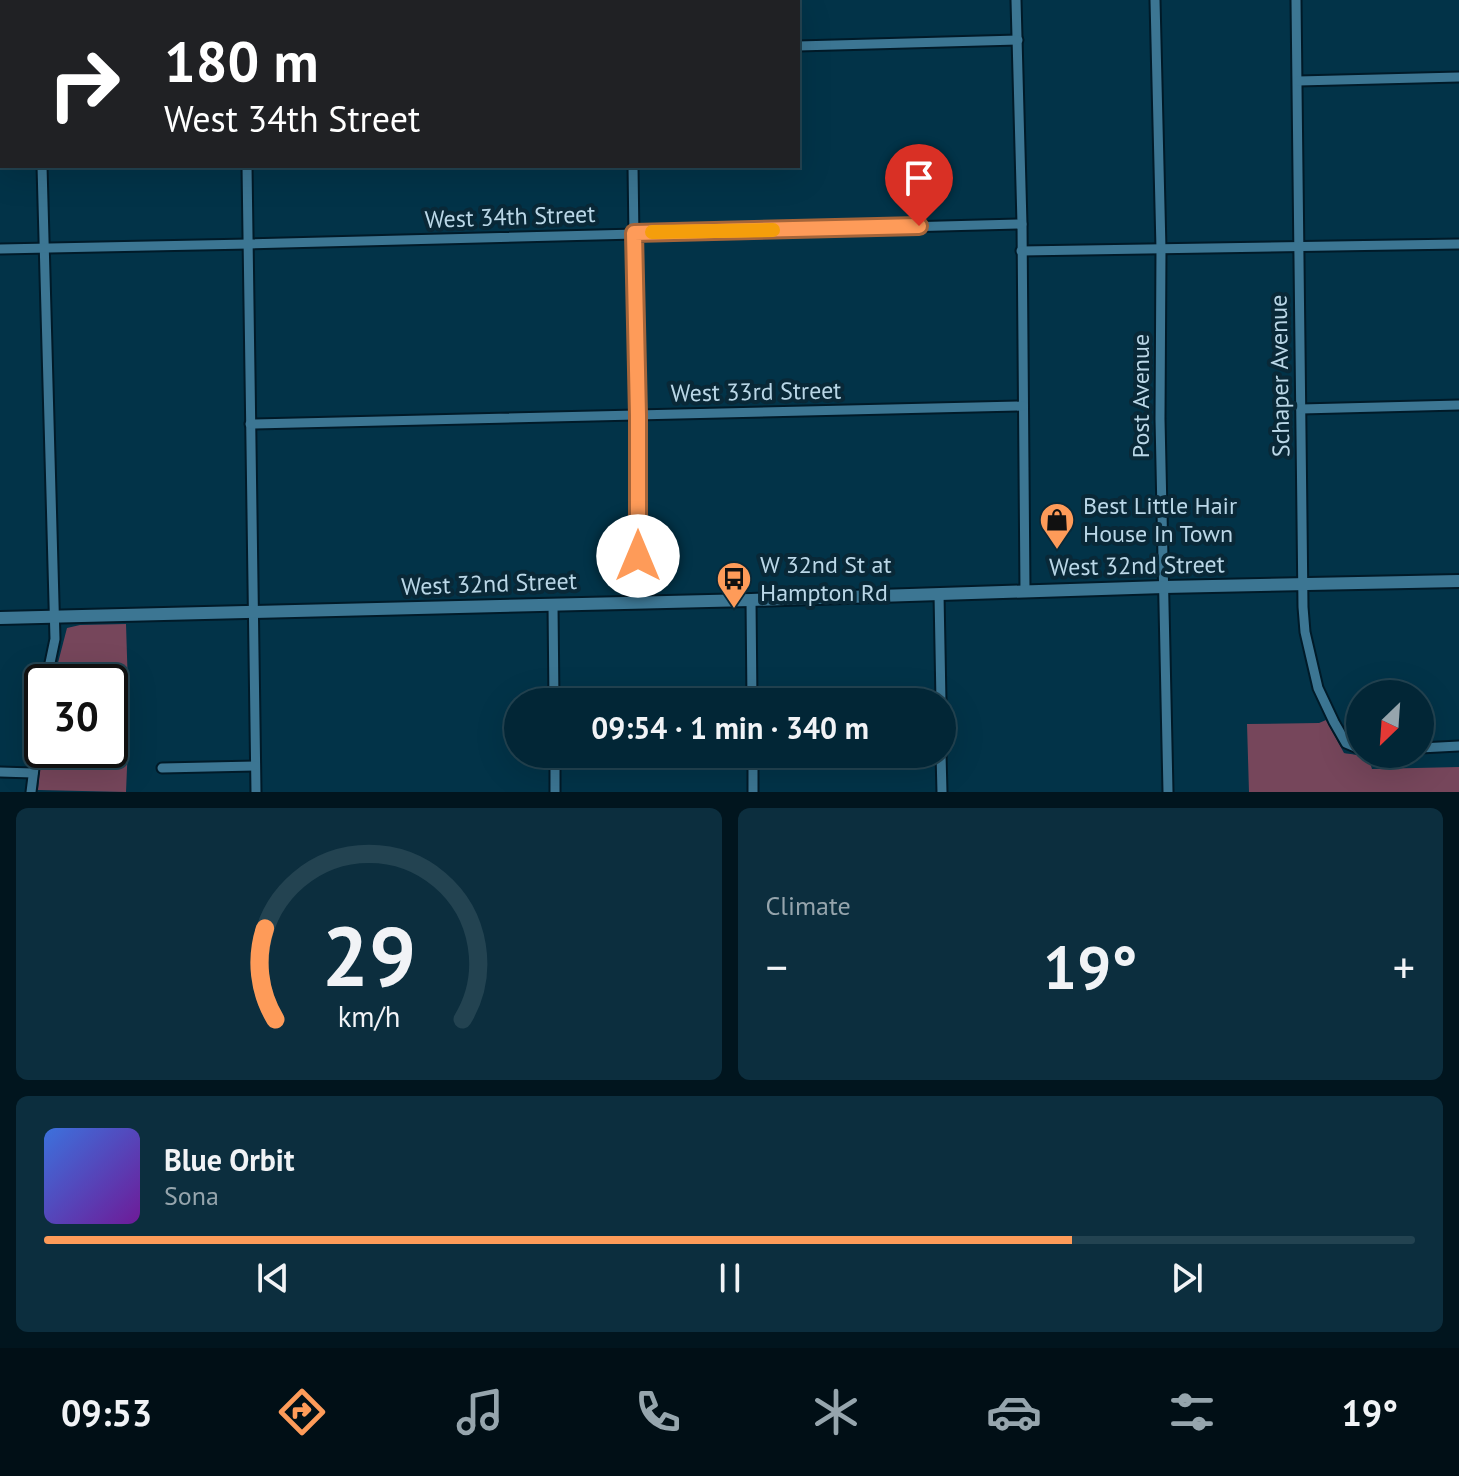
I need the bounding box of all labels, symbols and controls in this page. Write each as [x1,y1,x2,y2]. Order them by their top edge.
text: 180 m [164,25,319,97]
icon: right [32,32,136,136]
text: West 34th Street [164,95,420,142]
pin [885,144,953,226]
icon: arrive [897,156,941,200]
street label: West 34th Street [424,198,596,235]
street label: Schaper Avenue [1263,294,1296,458]
street label: Post Avenue [1125,334,1156,458]
street label: West 33rd Street [670,375,842,408]
place label: Best Little Hair House In Town [1083,490,1237,549]
shop icon: Best Little Hair House In Town [1038,501,1076,551]
position arrow [596,514,680,598]
street label: West 32nd Street [1049,548,1225,583]
place label: W 32nd St at Hampton Rd [760,549,892,608]
bus stop icon: W 32nd St at Hampton Rd [715,560,753,610]
street label: West 32nd Street [401,565,577,602]
speed limit sign: 30 [24,664,128,768]
north arrow [1346,680,1434,768]
map controls [1346,680,1434,768]
text: 09:54 · 1 min · 340 m [591,708,869,747]
text: Climate [766,889,851,922]
text: 29 [322,901,416,1009]
text: 19° [1043,928,1137,1006]
text: − [766,938,788,995]
text: + [1393,938,1415,995]
text: km/h [337,998,400,1035]
text: Blue Orbit [164,1140,294,1179]
text: Sona [164,1179,219,1212]
icon: previous [251,1256,295,1300]
icon: pause [708,1256,752,1300]
icon: next [1165,1256,1209,1300]
icon: directions [274,1384,330,1440]
icon: music [452,1384,508,1440]
icon: phone [630,1384,686,1440]
icon: climate [808,1384,864,1440]
icon: car [986,1384,1042,1440]
icon: filters [1164,1384,1220,1440]
text: 09:53 [61,1389,152,1436]
text: 19° [1341,1389,1398,1436]

